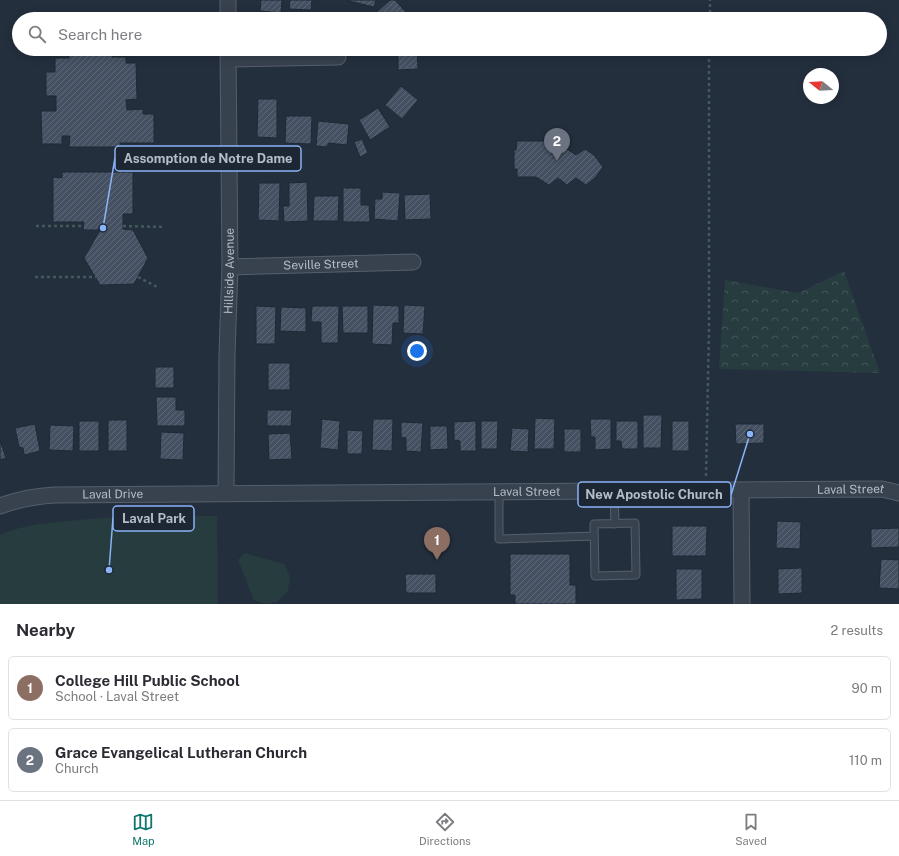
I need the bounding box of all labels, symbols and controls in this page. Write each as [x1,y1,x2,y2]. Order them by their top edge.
search box [12,12,887,56]
icon: search [26,23,48,45]
text: Search here [58,26,142,43]
north arrow [803,68,839,104]
pin: 2 [544,128,570,161]
callout: Assomption de Notre Dame [115,146,301,171]
text: Assomption de Notre Dame [123,151,293,166]
street label: Hillside Avenue [221,228,237,314]
street label: Seville Street [283,256,359,273]
your location [407,341,427,361]
callout: New Apostolic Church [578,482,731,507]
street label: Laval Street [817,482,886,497]
street label: Laval Street [493,485,561,499]
street label: Laval Drive [82,487,144,502]
text: New Apostolic Church [585,487,723,502]
callout: Laval Park [113,506,194,531]
text: Laval Park [122,511,187,526]
pin: 1 [424,527,450,560]
text: Nearby [16,620,75,640]
text: 2 results [831,623,883,638]
text: College Hill Public School [55,672,240,689]
text: 1 [27,681,33,696]
text: 90 m [852,681,882,696]
text: School · Laval Street [55,689,179,704]
text: Grace Evangelical Lutheran Church [55,744,307,761]
text: 2 [26,753,34,768]
text: 110 m [849,753,882,768]
text: Church [55,761,99,776]
tab: Map [132,811,155,847]
tab: Directions [419,811,471,847]
tab: Saved [735,811,767,847]

